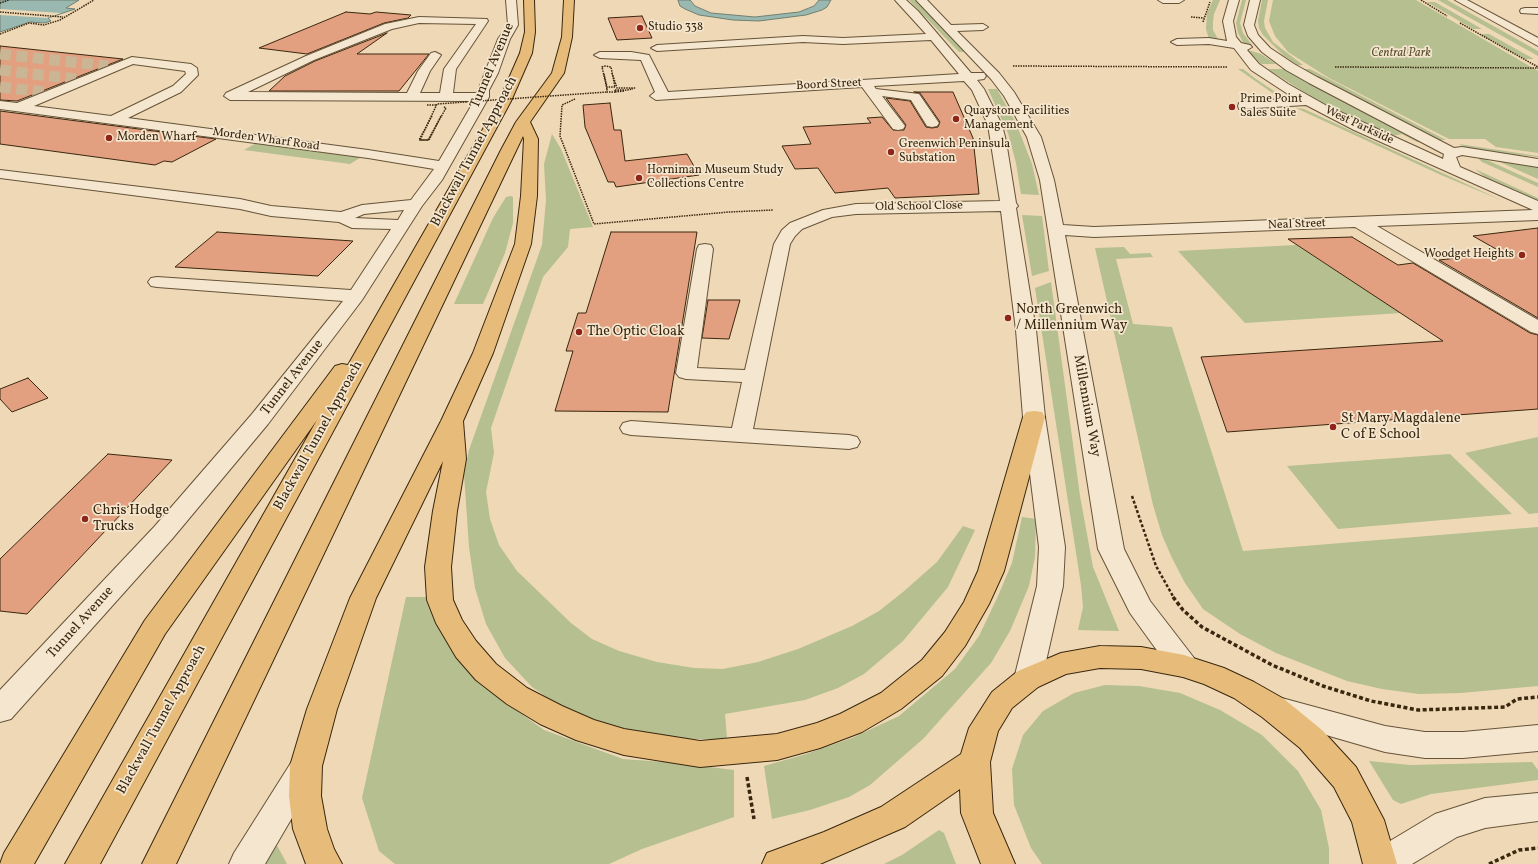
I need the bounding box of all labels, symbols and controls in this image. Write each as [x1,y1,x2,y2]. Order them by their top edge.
street label: Tunnel Avenue [467,21,519,111]
place label: Studio 338 [648,21,703,35]
marker: Studio 338 [635,23,645,33]
park label: Central Park [1371,47,1431,61]
street label: Blackwall Tunnel Approach [428,74,522,230]
street label: Boord Street [796,76,862,94]
place label: Prime Point Sales Suite [1240,93,1302,121]
marker: Prime Point Sales Suite [1227,102,1237,112]
street label: West Parkside [1322,104,1396,148]
place label: Quaystone Facilities Management [964,105,1069,133]
marker: Quaystone Facilities Management [951,114,961,124]
street label: Morden Wharf Road [212,125,320,155]
place label: Morden Wharf [117,131,196,145]
marker: Morden Wharf [104,133,114,143]
place label: Greenwich Peninsula Substation [899,138,1010,166]
marker: Greenwich Peninsula Substation [886,147,896,157]
place label: Horniman Museum Study Collections Centre [647,164,784,192]
marker: Horniman Museum Study Collections Centre [634,173,644,183]
street label: Old School Close [875,199,963,215]
street label: Neal Street [1268,217,1326,233]
place label: Woodget Heights [1424,248,1514,262]
marker: Woodget Heights [1517,250,1527,260]
place label: North Greenwich / Millennium Way [1016,302,1127,334]
marker: North Greenwich / Millennium Way [1003,313,1013,323]
place label: The Optic Cloak [587,324,685,340]
marker: The Optic Cloak [574,327,584,337]
street label: Tunnel Avenue [258,337,328,419]
street label: Millennium Way [1069,354,1103,458]
street label: Blackwall Tunnel Approach [271,358,367,514]
place label: St Mary Magdalene C of E School [1341,411,1461,444]
marker: St Mary Magdalene C of E School [1328,422,1338,432]
place label: Chris Hodge Trucks [93,503,169,536]
marker: Chris Hodge Trucks [80,514,90,524]
street label: Tunnel Avenue [44,583,118,663]
street label: Blackwall Tunnel Approach [114,642,210,798]

